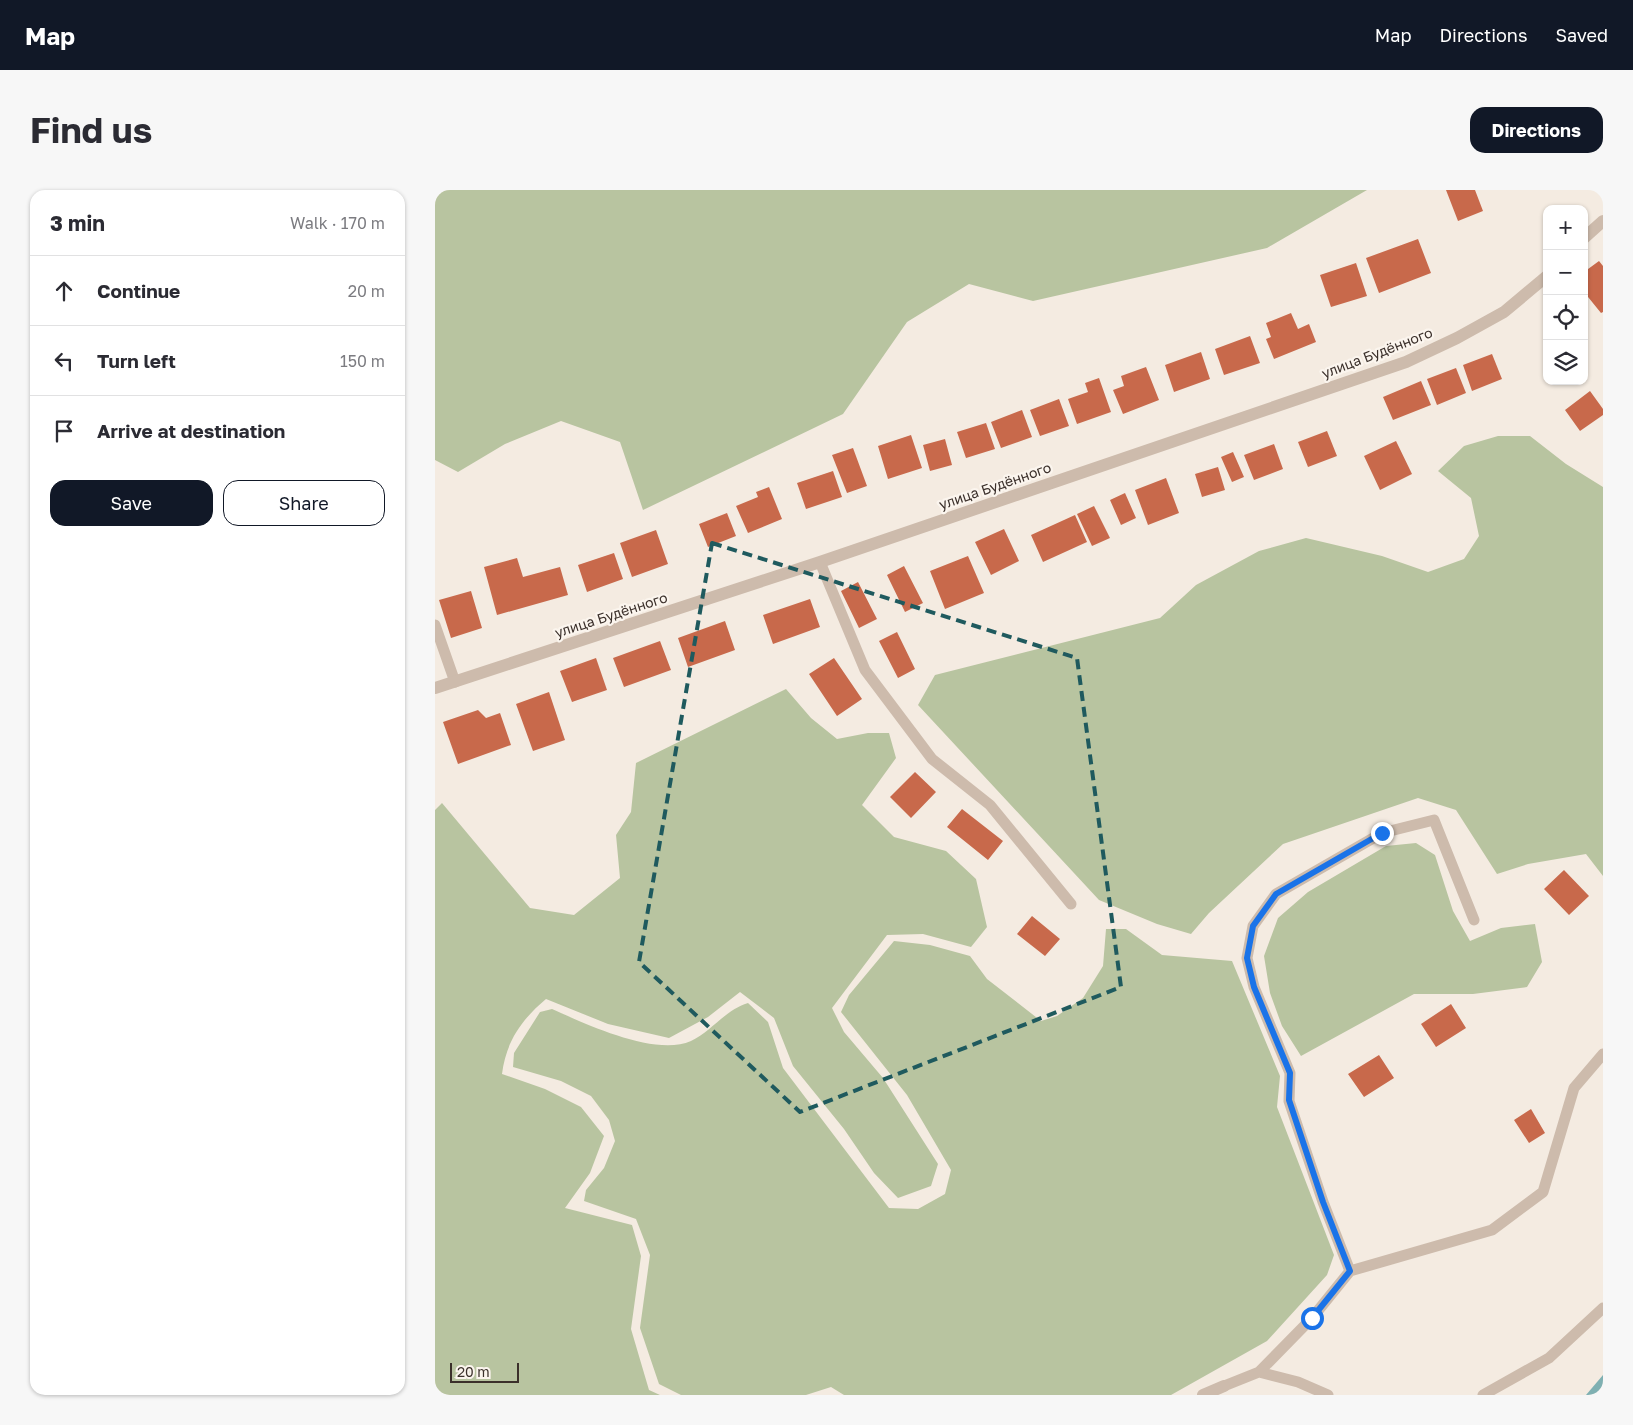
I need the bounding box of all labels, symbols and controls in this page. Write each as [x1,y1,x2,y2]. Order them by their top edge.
text: Map [25,21,75,50]
text: Map [1375,24,1411,46]
text: Directions [1439,24,1527,46]
text: Saved [1555,24,1608,46]
button: Directions [1470,107,1603,153]
text: Find us [30,109,152,151]
map controls [1543,205,1588,385]
button: + [1543,205,1588,250]
text: 3 min [50,210,105,236]
text: Walk · 170 m [290,213,385,233]
button: − [1543,250,1588,295]
icon: ahead [50,277,78,305]
text: Continue [97,279,180,302]
text: 20 m [348,281,385,301]
button: locate [1543,295,1588,340]
street label: улица Будённого [1319,324,1435,382]
button: layers [1543,340,1588,385]
icon: left [50,347,78,375]
text: Turn left [97,349,176,372]
text: 150 m [340,351,385,371]
icon: arrive [50,417,78,445]
text: Arrive at destination [97,419,285,442]
street label: улица Будённого [936,458,1053,513]
button: Save [50,480,213,526]
button: Share [223,480,385,526]
street label: улица Будённого [552,588,669,641]
route end [1371,822,1394,845]
route start [1301,1307,1324,1330]
scale bar [450,1360,519,1383]
text: 20 m [457,1363,490,1380]

